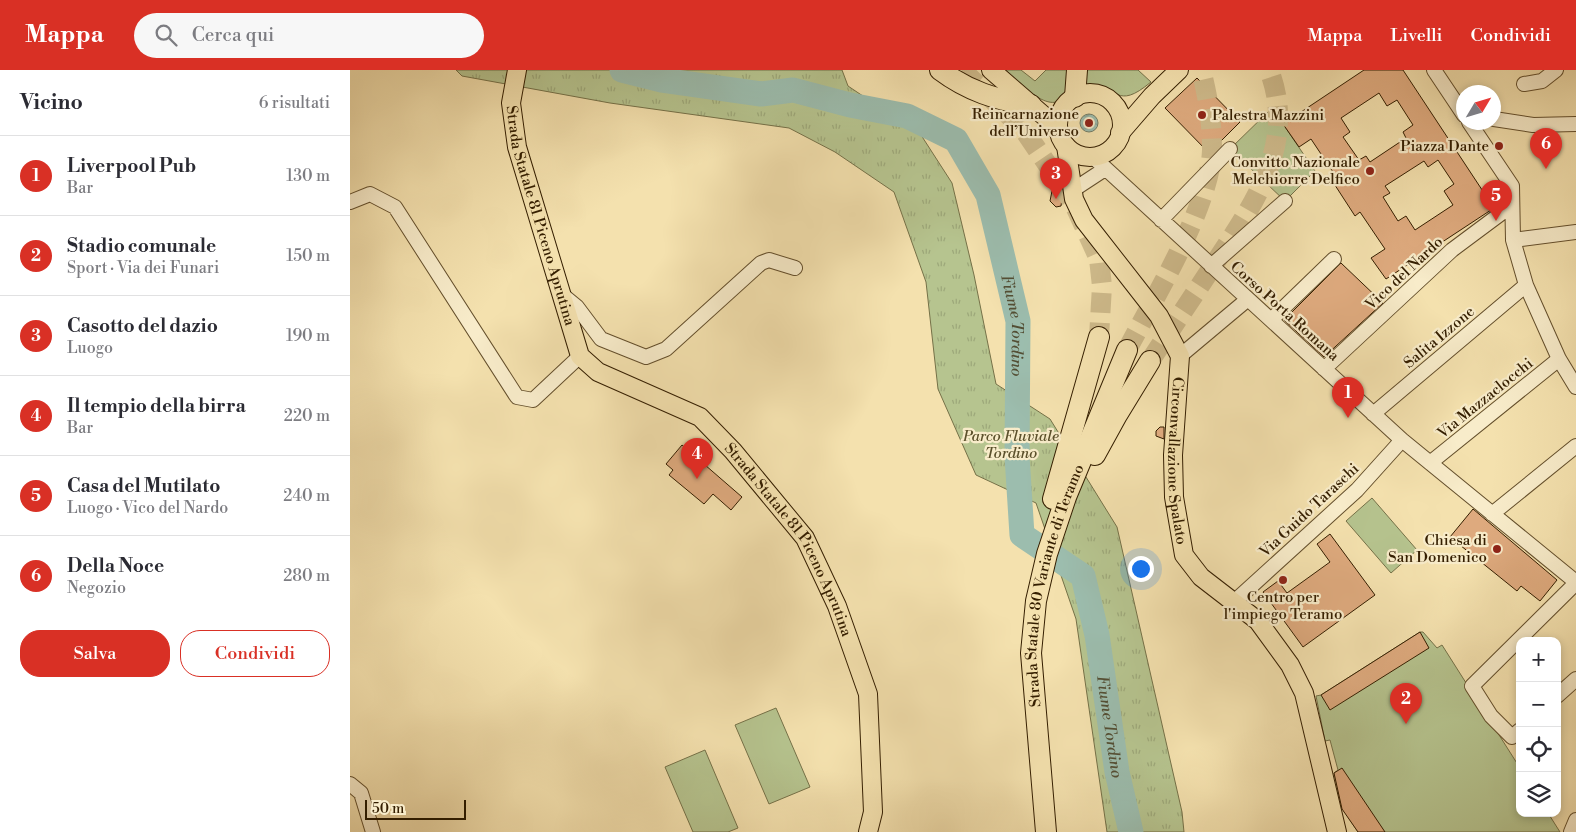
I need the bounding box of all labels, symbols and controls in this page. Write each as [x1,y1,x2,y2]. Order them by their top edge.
search box [134,13,484,58]
text: Mappa [25,20,104,50]
icon: search [152,21,180,49]
text: Cerca qui [192,23,274,47]
text: Mappa [1307,24,1362,47]
text: Livelli [1390,24,1443,47]
text: Condividi [1471,24,1551,47]
north arrow [1456,85,1501,130]
text: Vicino [20,90,83,116]
text: 6 risultati [259,93,330,113]
street label: Strada Statale 81 Piceno Aprutina [501,104,579,328]
place label: Reincarnazione dell’Universo [972,105,1079,141]
place label: Palestra Mazzini [1212,106,1324,125]
marker: Palestra Mazzini [1196,109,1208,121]
marker: Reincarnazione dell’Universo [1083,117,1095,129]
pin: 6 [1530,128,1562,169]
place label: Piazza Dante [1400,137,1489,156]
marker: Piazza Dante [1493,140,1505,152]
place label: Convitto Nazionale Melchiorre Delfico [1231,153,1360,189]
text: Liverpool Pub [67,154,196,178]
pin: 3 [1040,158,1072,199]
marker: Convitto Nazionale Melchiorre Delfico [1364,165,1376,177]
text: 1 [32,166,40,186]
text: 130 m [286,166,330,186]
text: Bar [67,178,93,198]
pin: 5 [1480,180,1512,221]
street label: Vico del Nardo [1361,233,1447,315]
text: Stadio comunale [67,234,216,258]
text: 2 [31,246,41,266]
text: 150 m [286,246,330,266]
street label: Corso Porta Romana [1226,257,1343,366]
text: Sport · Via dei Funari [67,258,219,278]
water label: Fiume Tordino [996,272,1027,377]
street label: Salita Izzone [1400,302,1479,373]
text: Casotto del dazio [67,314,218,338]
text: 3 [31,326,41,346]
text: 190 m [286,326,330,346]
text: Luogo [67,338,113,358]
street label: Via Mazzaclocchi [1433,354,1537,443]
street label: Circonvallazione Spalato [1163,376,1191,546]
pin: 1 [1332,377,1364,418]
text: Il tempio della birra [67,394,246,418]
text: 4 [31,406,41,426]
text: 220 m [284,406,330,426]
text: Bar [67,418,93,438]
park label: Parco Fluviale Tordino [962,427,1059,463]
pin: 4 [681,438,713,479]
street label: Strada Statale 81 Piceno Aprutina [720,439,856,640]
street label: Via Guido Taraschi [1255,459,1363,562]
street label: Strada Statale 80 Variante di Teramo [1022,462,1088,708]
text: Casa del Mutilato [67,474,220,498]
text: 5 [31,486,41,506]
text: 240 m [283,486,330,506]
text: Luogo · Vico del Nardo [67,498,228,518]
place label: Chiesa di San Domenico [1388,531,1487,567]
marker: Chiesa di San Domenico [1491,543,1503,555]
text: Della Noce [67,554,164,578]
your location [1128,556,1154,582]
text: 6 [31,566,41,586]
text: 280 m [283,566,330,586]
marker: Centro per l'impiego Teramo [1277,574,1289,586]
text: Negozio [67,578,126,598]
place label: Centro per l'impiego Teramo [1224,588,1342,624]
button: Salva [20,630,170,677]
button: Condividi [180,630,330,677]
map controls [1516,637,1561,817]
button: + [1516,637,1561,682]
water label: Fiume Tordino [1092,674,1127,780]
button: − [1516,682,1561,727]
pin: 2 [1390,683,1422,724]
button: locate [1516,727,1561,772]
button: layers [1516,772,1561,817]
scale bar [365,797,466,820]
text: 50 m [372,800,404,818]

